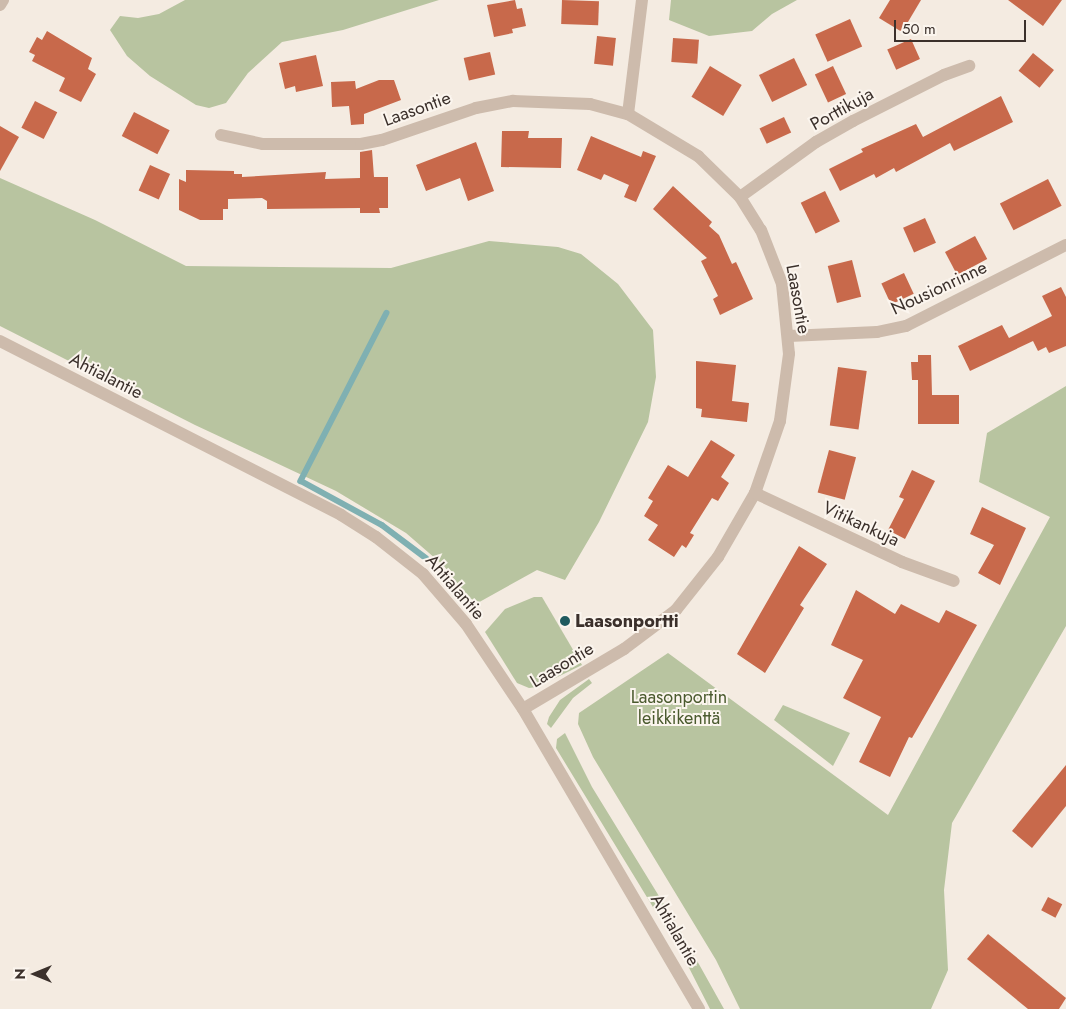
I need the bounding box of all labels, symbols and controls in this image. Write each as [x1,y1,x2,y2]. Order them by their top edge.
scale bar [896,10,1028,42]
text: 50 m [902,18,936,40]
street label: Porttikuja [807,83,877,135]
street label: Laasontie [380,87,454,131]
street label: Nousionrinne [888,256,990,320]
street label: Laasontie [781,263,815,335]
street label: Ahtialantie [66,348,146,404]
street label: Vitikankuja [819,497,903,551]
street label: Ahtialantie [421,550,489,624]
place label: Laasonportti [575,610,679,632]
marker: Laasonportti [559,615,571,627]
street label: Laasontie [526,638,598,692]
park label: Laasonportin leikkikenttä [631,687,727,730]
street label: Ahtialantie [646,890,704,970]
north arrow [10,949,60,999]
text: N [10,968,30,980]

